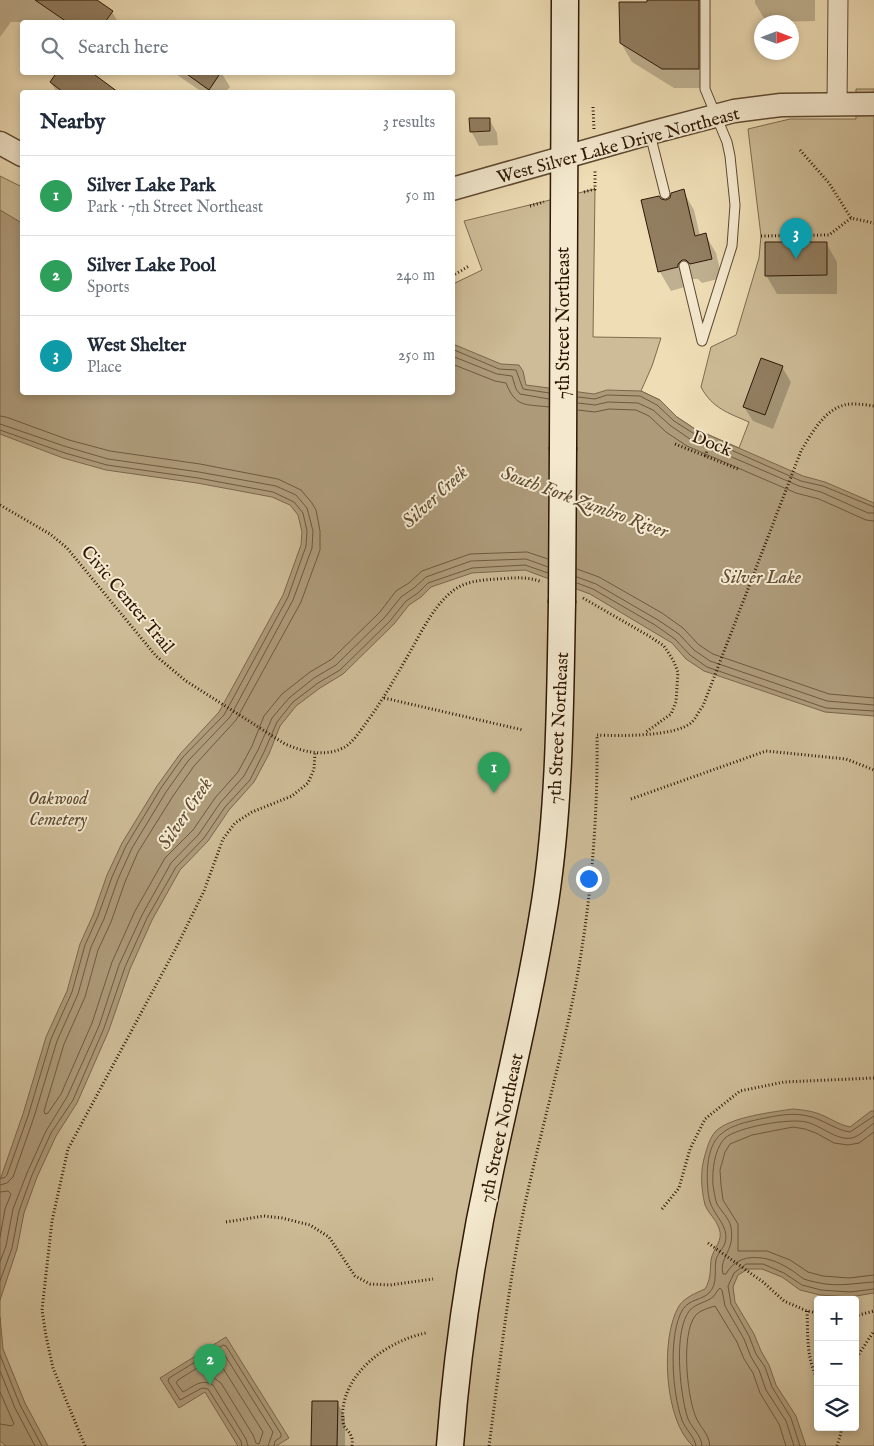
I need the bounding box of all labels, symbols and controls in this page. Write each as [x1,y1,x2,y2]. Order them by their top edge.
north arrow [754,15,799,60]
search box [20,20,455,75]
icon: search [38,34,66,62]
text: Search here [78,36,169,60]
street label: West Silver Lake Drive Northeast [495,103,742,190]
text: Nearby [40,109,105,136]
text: 3 results [383,113,435,133]
text: Silver Lake Park [87,174,216,198]
text: 1 [53,186,59,206]
text: 50 m [406,186,435,206]
text: Park · 7th Street Northeast [87,198,263,218]
pin: 3 [780,218,812,259]
street label: 7th Street Northeast [553,247,576,399]
text: Silver Lake Pool [87,254,216,278]
text: 2 [52,266,60,286]
text: 240 m [396,266,435,286]
text: Sports [87,278,129,298]
text: West Shelter [87,334,186,358]
text: 3 [53,346,59,366]
text: 250 m [398,346,435,366]
text: Place [87,358,122,378]
street label: Dock [688,426,735,463]
water label: Silver Creek [397,461,474,534]
water label: South Fork Zumbro River [498,462,673,545]
street label: Civic Center Trail [75,541,179,659]
water label: Silver Lake [721,566,802,590]
street label: 7th Street Northeast [544,651,575,805]
pin: 1 [478,752,510,793]
water label: Silver Creek [153,773,219,854]
park label: Oakwood Cemetery [28,788,89,832]
your location [576,866,602,892]
street label: 7th Street Northeast [475,1051,530,1205]
map controls [814,1296,859,1431]
button: + [814,1296,859,1341]
button: − [814,1341,859,1386]
pin: 2 [194,1344,226,1385]
button: layers [814,1386,859,1431]

